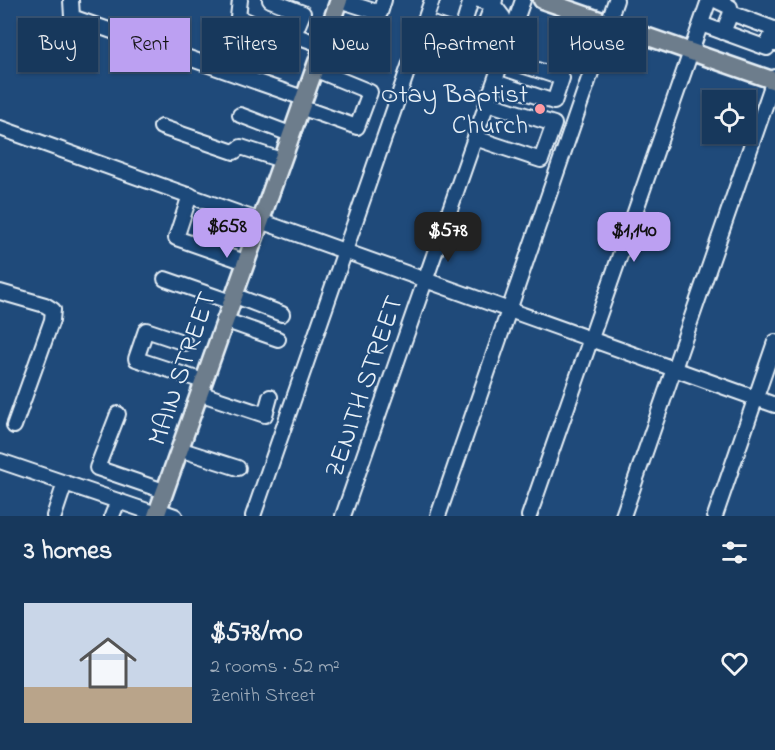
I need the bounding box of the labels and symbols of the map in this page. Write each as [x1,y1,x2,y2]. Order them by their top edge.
place label: Otay Baptist Church [381,76,528,146]
marker: Otay Baptist Church [533,102,547,116]
pin: $658 [191,208,263,259]
pin: $578 [412,212,484,263]
pin: $1,140 [585,212,683,263]
street label: MAIN STREET [139,287,228,451]
street label: ZENITH STREET [316,291,415,483]

